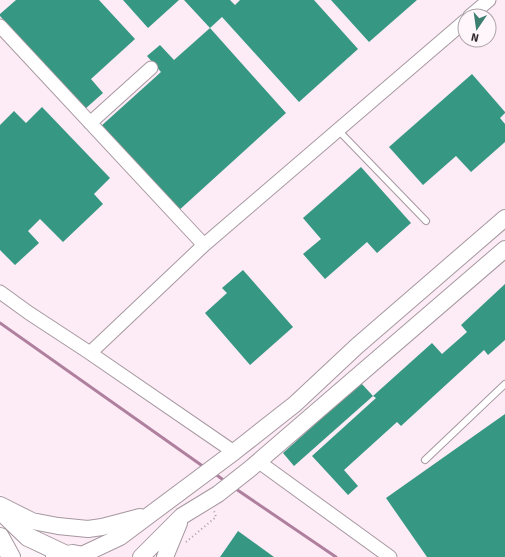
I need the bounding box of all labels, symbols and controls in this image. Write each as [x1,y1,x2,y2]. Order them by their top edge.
north arrow [457,8,497,48]
text: N [470,30,480,44]

